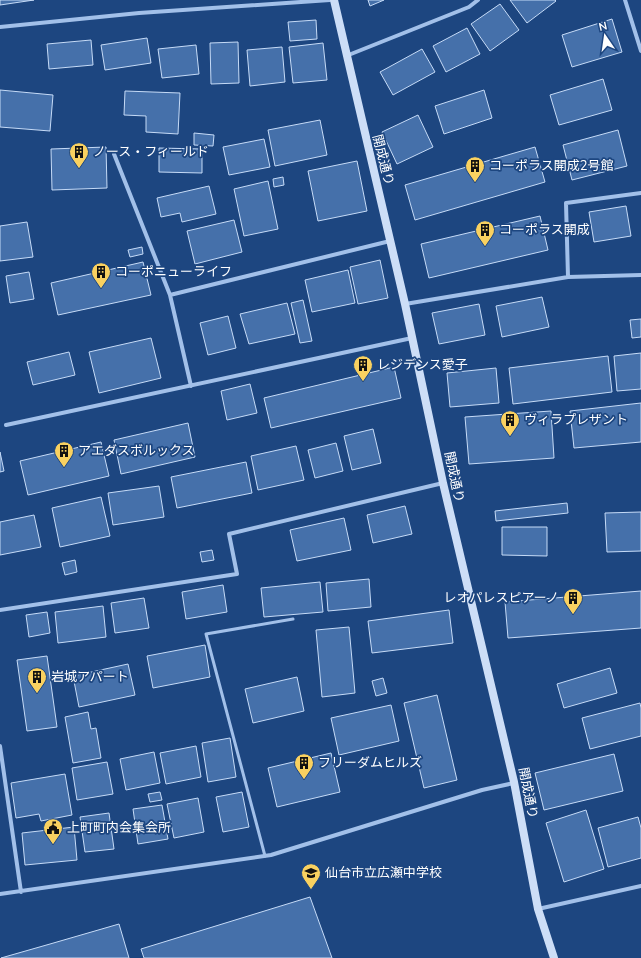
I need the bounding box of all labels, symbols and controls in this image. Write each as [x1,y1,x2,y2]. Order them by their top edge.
north arrow [585,16,625,56]
text: N [597,19,609,35]
street label: 開成通り [368,133,398,187]
building icon: ノース・フィールド [68,141,90,169]
place label: ノース・フィールド [93,143,209,161]
building icon: コーポラス開成2号館 [464,155,486,183]
place label: コーポラス開成2号館 [489,157,614,175]
building icon: コーポラス開成 [474,219,496,247]
place label: コーポラス開成 [499,221,590,239]
building icon: コーポニューライフ [90,261,112,289]
place label: コーポニューライフ [115,263,232,281]
building icon: レジデンス愛子 [352,354,374,382]
place label: レジデンス愛子 [377,356,468,374]
building icon: ヴィラプレザント [499,409,521,437]
place label: ヴィラプレザント [524,411,628,429]
building icon: アエダスボルックス [53,440,75,468]
place label: アエダスボルックス [78,442,195,460]
street label: 開成通り [440,450,468,504]
building icon: レオパレスピアーノ [562,587,584,615]
place label: レオパレスピアーノ [444,589,559,607]
building icon: 岩城アパート [26,666,48,694]
place label: 岩城アパート [51,668,129,686]
building icon: フリーダムヒルズ [293,752,315,780]
place label: フリーダムヒルズ [318,754,422,772]
street label: 開成通り [514,766,542,820]
public building icon: 上町町内会集会所 [42,817,64,845]
place label: 上町町内会集会所 [67,819,171,837]
school or university icon: 仙台市立広瀬中学校 [300,862,322,890]
place label: 仙台市立広瀬中学校 [325,864,442,882]

